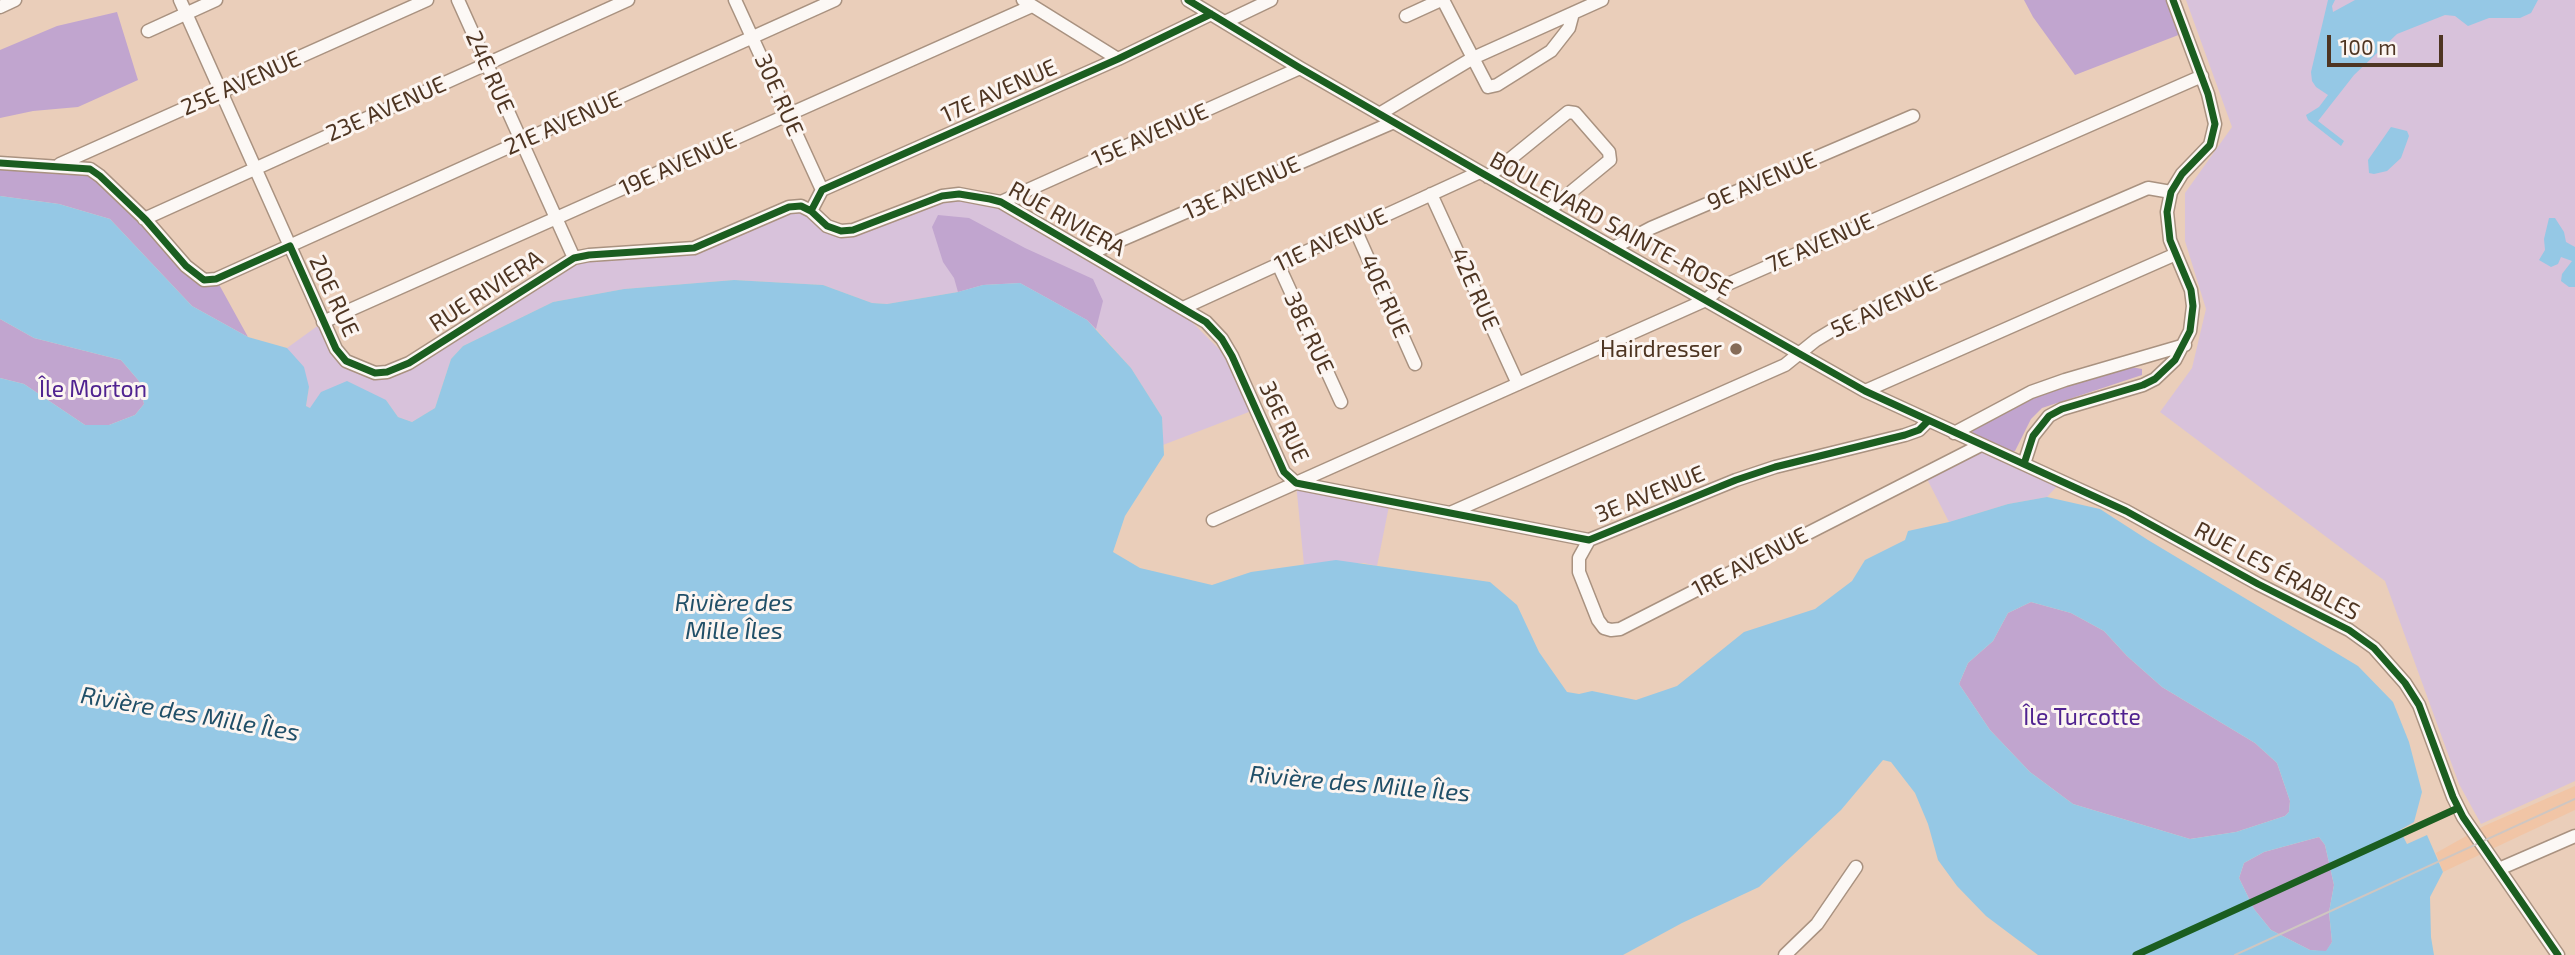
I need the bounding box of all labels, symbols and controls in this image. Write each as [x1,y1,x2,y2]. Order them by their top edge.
scale bar [2330,21,2446,65]
street label: 24E RUE [460,26,520,118]
text: 100 m [2340,34,2397,59]
street label: 25E AVENUE [177,44,305,122]
street label: 30E RUE [749,50,809,140]
street label: 17E AVENUE [937,53,1061,129]
street label: 23E AVENUE [322,70,450,148]
street label: 21E AVENUE [500,85,626,161]
street label: 15E AVENUE [1088,97,1212,173]
street label: 19E AVENUE [615,126,741,202]
street label: BOULEVARD SAINTE-ROSE [1485,146,1737,302]
street label: 9E AVENUE [1703,146,1821,216]
street label: 13E AVENUE [1179,150,1305,226]
street label: RUE RIVIERA [1004,176,1130,262]
street label: 11E AVENUE [1270,202,1392,278]
street label: 7E AVENUE [1762,207,1878,279]
street label: 42E RUE [1445,243,1505,335]
street label: RUE RIVIERA [424,244,548,338]
street label: 40E RUE [1354,250,1416,342]
street label: 20E RUE [303,251,365,341]
street label: 5E AVENUE [1826,268,1942,344]
street label: 38E RUE [1278,288,1340,378]
place label: Hairdresser [1600,335,1722,363]
marker: Hairdresser [1728,341,1744,357]
park label: Île Morton [39,375,147,403]
street label: 36E RUE [1253,377,1315,467]
street label: 3E AVENUE [1591,460,1709,528]
street label: RUE LES ÉRABLES [2189,516,2365,626]
street label: 1RE AVENUE [1688,521,1812,603]
water label: Rivière des Mille Îles [675,589,793,645]
water label: Rivière des Mille Îles [78,681,302,747]
park label: Île Turcotte [2023,703,2141,731]
water label: Rivière des Mille Îles [1248,760,1472,808]

